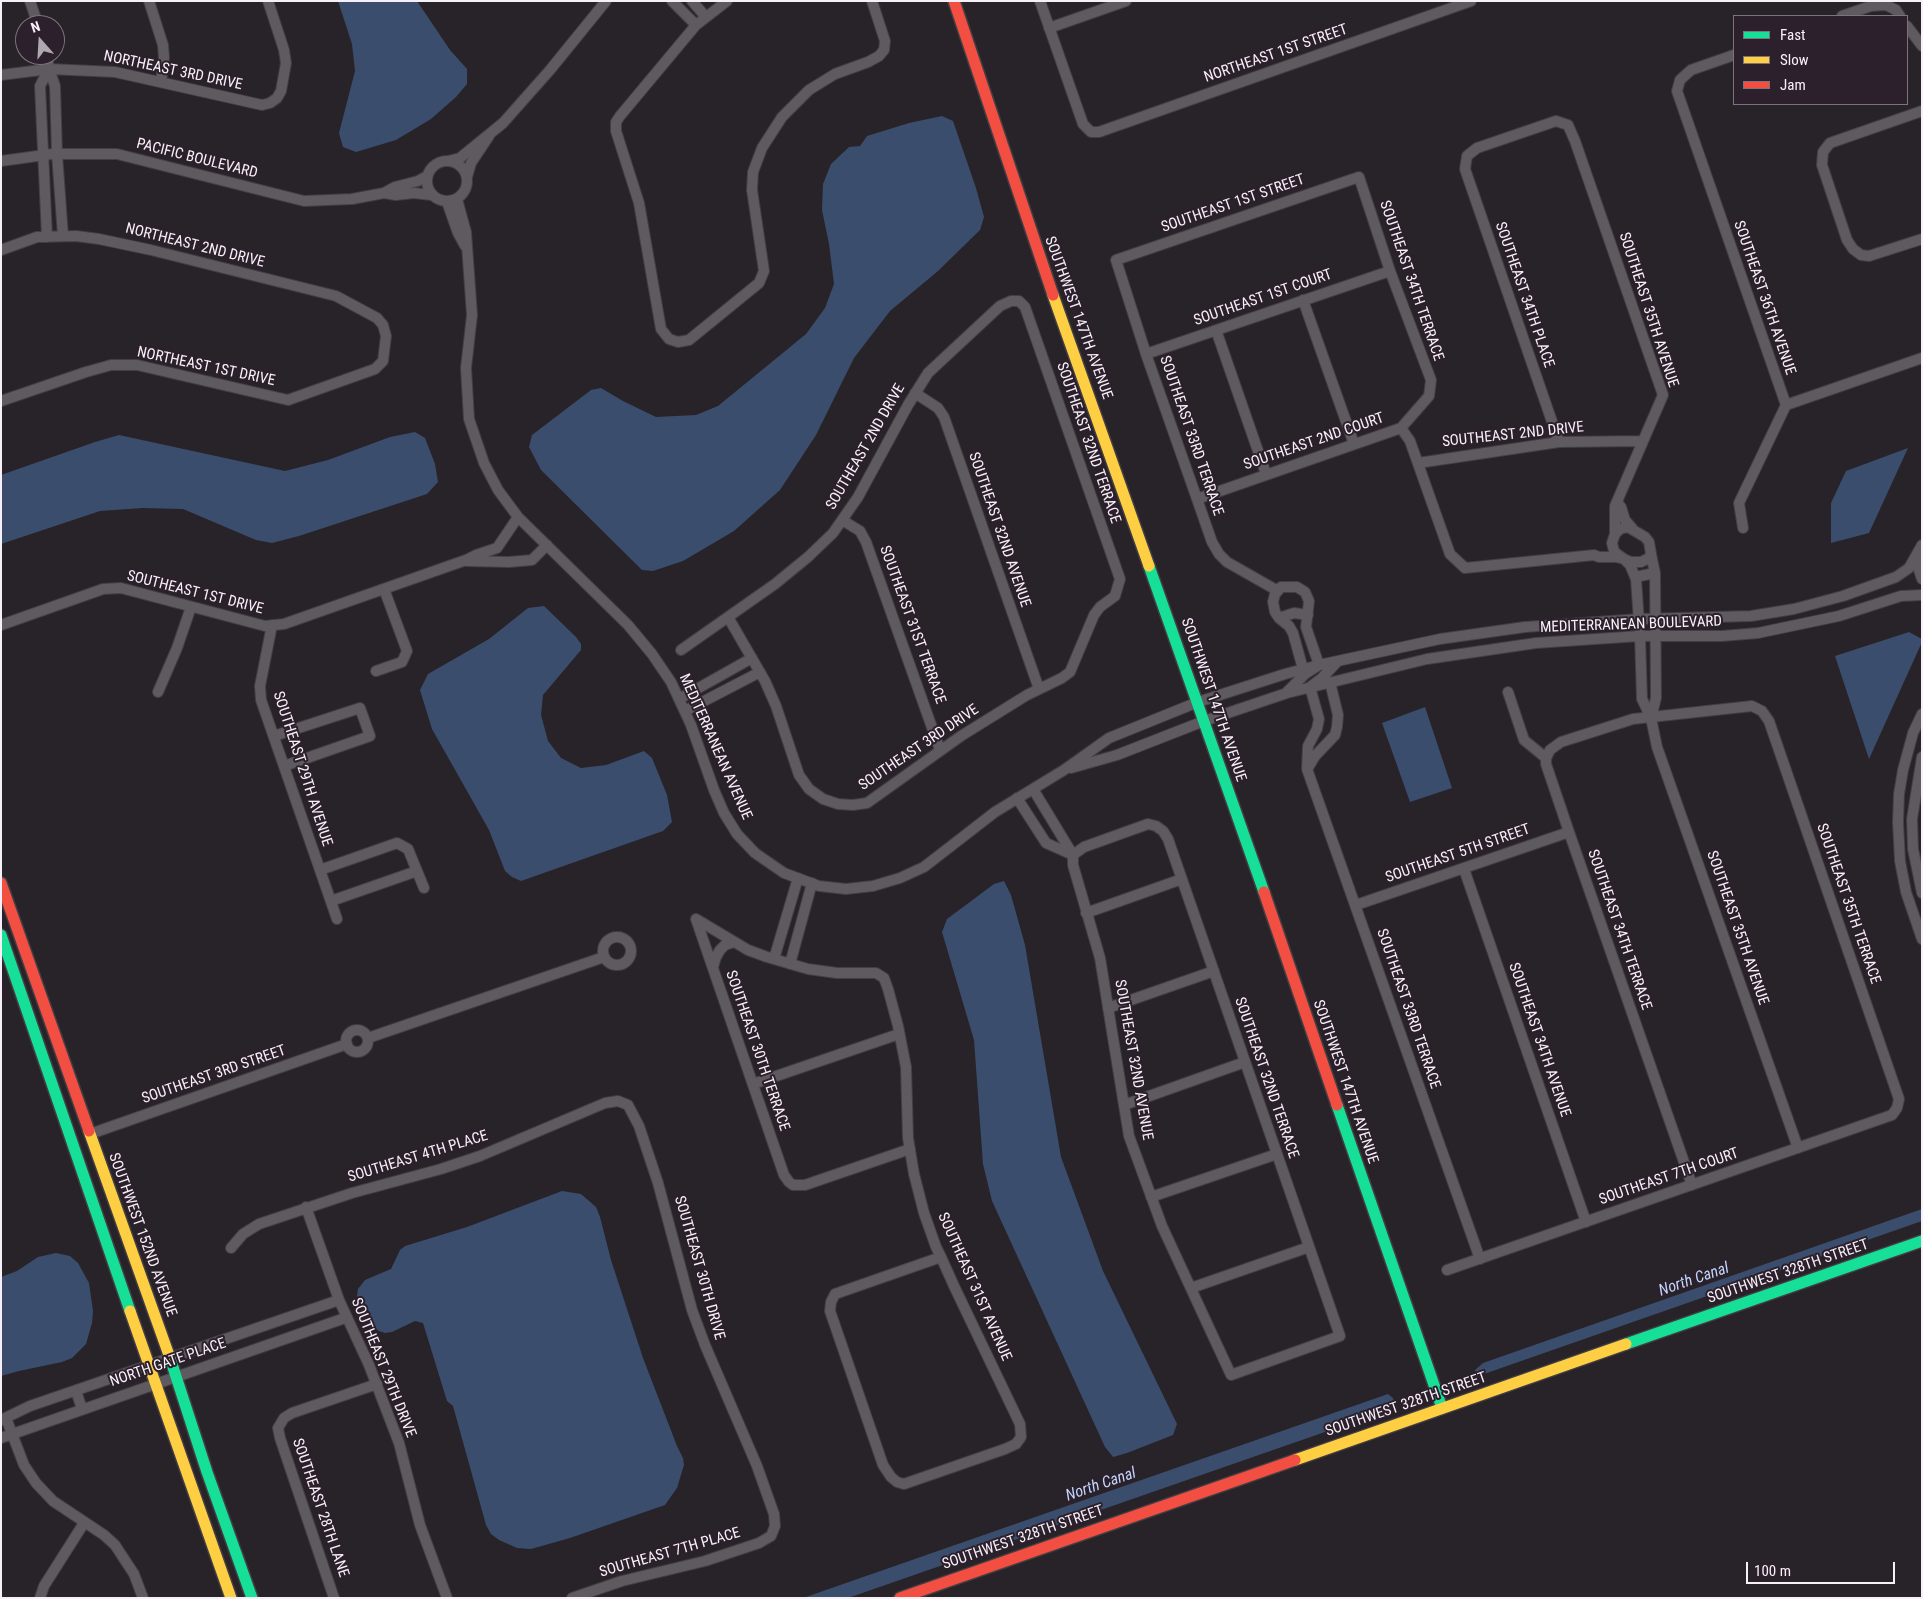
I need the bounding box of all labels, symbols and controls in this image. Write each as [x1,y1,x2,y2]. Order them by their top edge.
north arrow [15,15,65,65]
legend [1733,15,1908,105]
text: N [29,18,42,36]
street label: NORTHEAST 1ST STREET [1202,21,1350,87]
text: Fast [1780,26,1805,44]
street label: NORTHEAST 3RD DRIVE [102,47,244,95]
text: Slow [1780,51,1809,69]
text: Jam [1780,76,1806,94]
street label: PACIFIC BOULEVARD [135,135,259,183]
street label: SOUTHEAST 1ST STREET [1159,171,1307,237]
street label: SOUTHEAST 34TH TERRACE [1375,198,1447,364]
street label: SOUTHEAST 36TH AVENUE [1729,219,1799,377]
street label: NORTHEAST 2ND DRIVE [124,220,266,272]
street label: SOUTHEAST 34TH PLACE [1491,220,1557,370]
street label: SOUTHEAST 35TH AVENUE [1614,230,1682,390]
street label: SOUTHWEST 147TH AVENUE [1040,234,1116,402]
street label: SOUTHEAST 1ST COURT [1192,266,1334,330]
street label: NORTHEAST 1ST DRIVE [135,344,277,390]
street label: SOUTHEAST 33RD TERRACE [1155,354,1227,518]
street label: SOUTHEAST 32ND TERRACE [1052,360,1124,526]
street label: SOUTHEAST 2ND DRIVE [823,381,909,513]
street label: SOUTHEAST 2ND COURT [1241,410,1387,474]
street label: SOUTHEAST 2ND DRIVE [1441,419,1585,451]
street label: SOUTHEAST 32ND AVENUE [964,450,1034,610]
street label: SOUTHEAST 31ST TERRACE [875,543,949,707]
street label: SOUTHEAST 1ST DRIVE [125,567,265,619]
street label: MEDITERRANEAN BOULEVARD [1540,613,1722,637]
street label: SOUTHWEST 147TH AVENUE [1176,616,1250,784]
street label: MEDITERRANEAN AVENUE [675,671,755,823]
street label: SOUTHEAST 29TH AVENUE [268,689,336,849]
street label: SOUTHEAST 3RD DRIVE [856,701,982,795]
street label: SOUTHEAST 5TH STREET [1383,821,1533,887]
street label: SOUTHEAST 35TH TERRACE [1812,821,1884,987]
street label: SOUTHEAST 34TH TERRACE [1583,847,1655,1013]
street label: SOUTHEAST 35TH AVENUE [1702,849,1772,1007]
street label: SOUTHEAST 33RD TERRACE [1372,927,1444,1091]
street label: SOUTHEAST 34TH AVENUE [1504,961,1574,1119]
street label: SOUTHEAST 30TH TERRACE [721,968,793,1134]
street label: SOUTHEAST 32ND AVENUE [1110,978,1156,1142]
street label: SOUTHEAST 32ND TERRACE [1230,995,1302,1161]
street label: SOUTHWEST 147TH AVENUE [1308,998,1382,1166]
street label: SOUTHEAST 3RD STREET [140,1042,288,1108]
street label: SOUTHEAST 4TH PLACE [346,1127,490,1187]
street label: SOUTHEAST 7TH COURT [1597,1145,1741,1209]
street label: SOUTHWEST 152ND AVENUE [104,1151,180,1319]
street label: SOUTHEAST 30TH DRIVE [670,1194,728,1342]
street label: SOUTHEAST 31ST AVENUE [933,1210,1015,1364]
street label: SOUTHWEST 328TH STREET [1705,1236,1871,1308]
water label: North Canal [1656,1259,1732,1301]
street label: SOUTHEAST 29TH DRIVE [347,1296,419,1440]
street label: NORTH GATE PLACE [108,1335,228,1391]
street label: SOUTHWEST 328TH STREET [1323,1369,1489,1441]
street label: SOUTHEAST 28TH LANE [288,1436,352,1580]
water label: North Canal [1063,1464,1139,1506]
street label: SOUTHWEST 328TH STREET [940,1502,1106,1574]
street label: SOUTHEAST 7TH PLACE [598,1524,742,1582]
scale bar [1748,1552,1897,1584]
text: 100 m [1754,1562,1791,1580]

